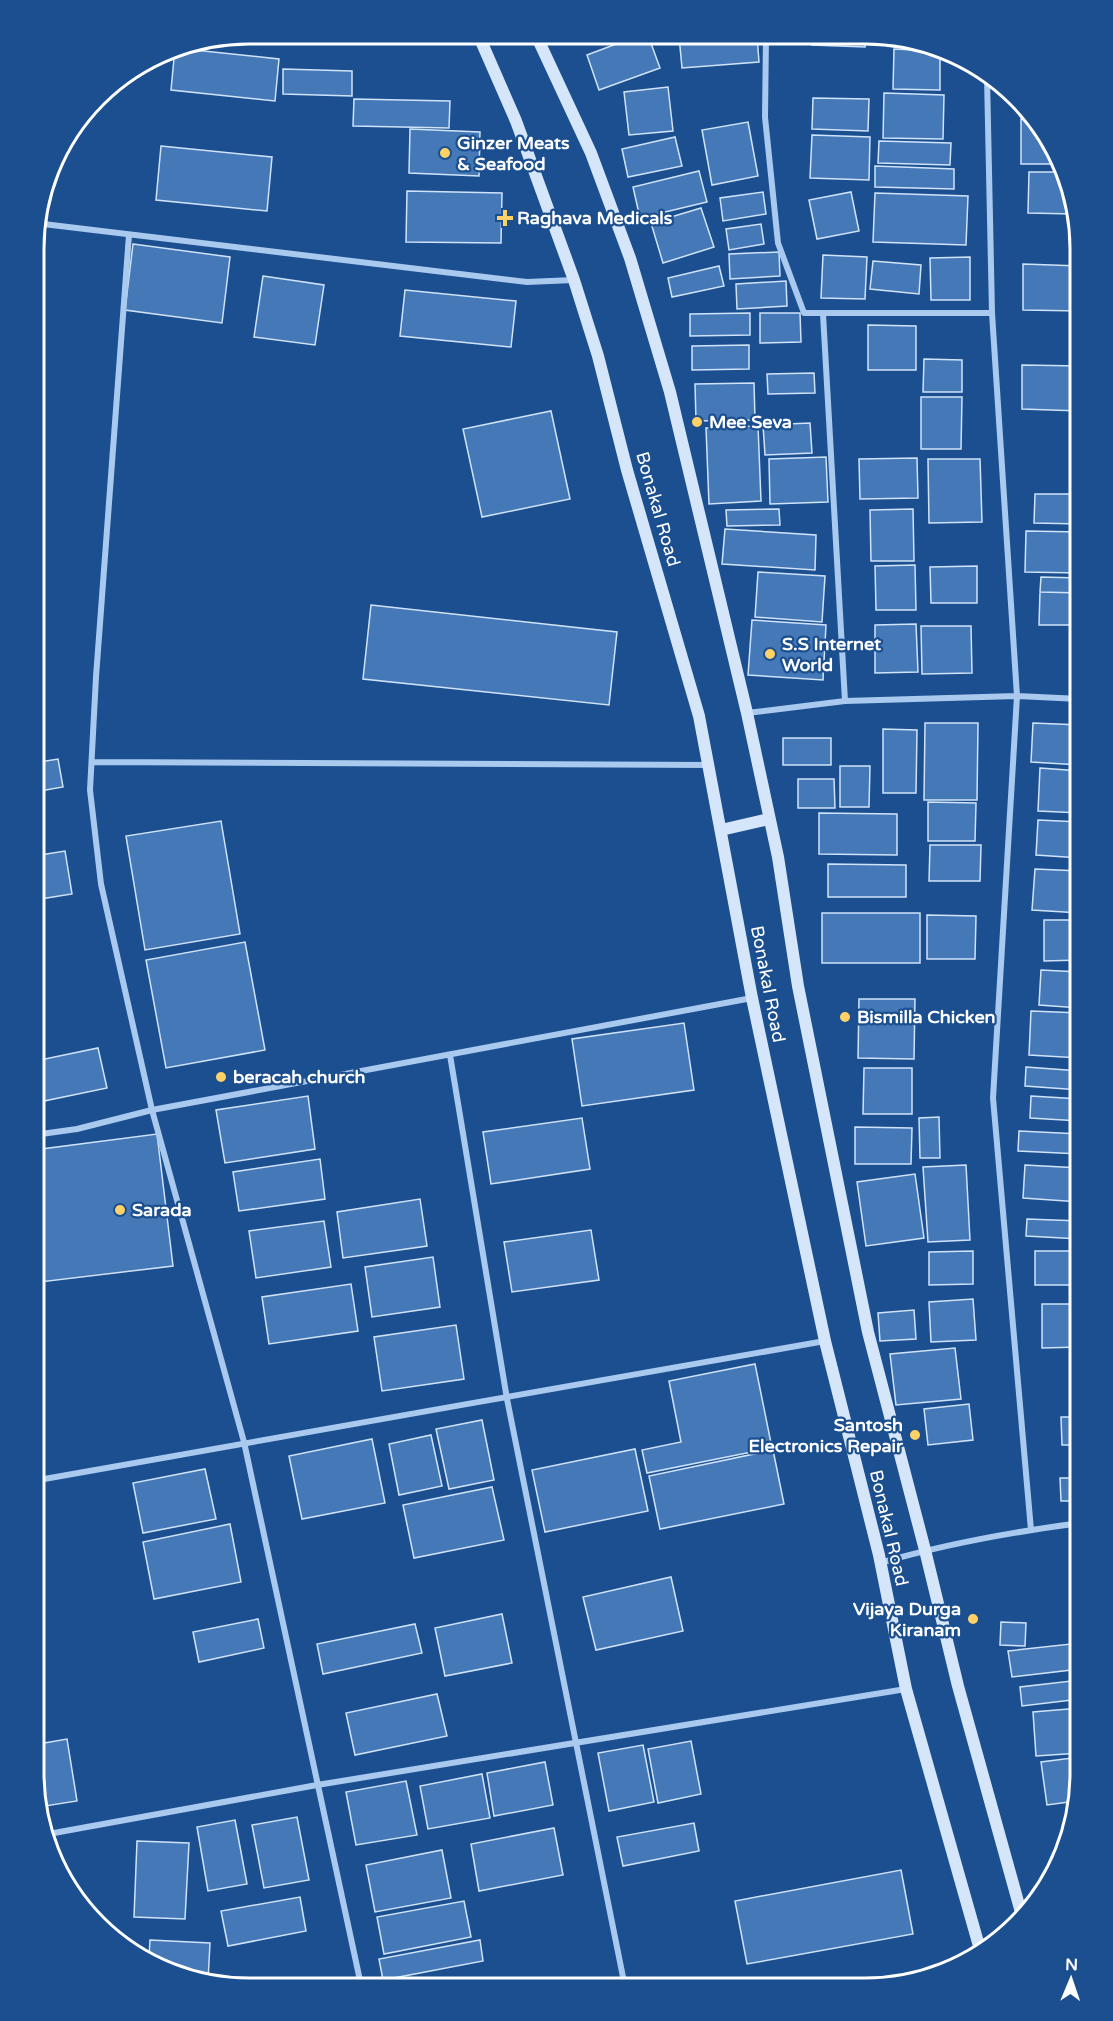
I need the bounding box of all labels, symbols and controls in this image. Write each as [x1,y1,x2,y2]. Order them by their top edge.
place label: Ginzer Meats & Seafood [457,132,570,175]
marker: Ginzer Meats & Seafood [438,146,452,160]
place label: Raghava Medicals [517,207,673,229]
marker: Raghava Medicals [498,211,512,225]
place label: Mee Seva [709,411,792,433]
marker: Mee Seva [690,415,704,429]
street label: Bonakal Road [631,449,685,569]
place label: S.S Internet World [782,633,881,676]
marker: S.S Internet World [763,647,777,661]
street label: Bonakal Road [746,924,790,1044]
place label: Bismilla Chicken [857,1006,996,1028]
marker: Bismilla Chicken [838,1010,852,1024]
place label: beracah church [233,1066,366,1088]
marker: beracah church [214,1070,228,1084]
place label: Sarada [132,1199,192,1221]
marker: Sarada [113,1203,127,1217]
place label: Santosh Electronics Repair [749,1414,904,1457]
marker: Santosh Electronics Repair [908,1428,922,1442]
street label: Bonakal Road [865,1468,913,1588]
place label: Vijaya Durga Kiranam [853,1598,961,1641]
marker: Vijaya Durga Kiranam [966,1612,980,1626]
north arrow [1041,1949,1101,2009]
text: N [1065,1955,1078,1975]

